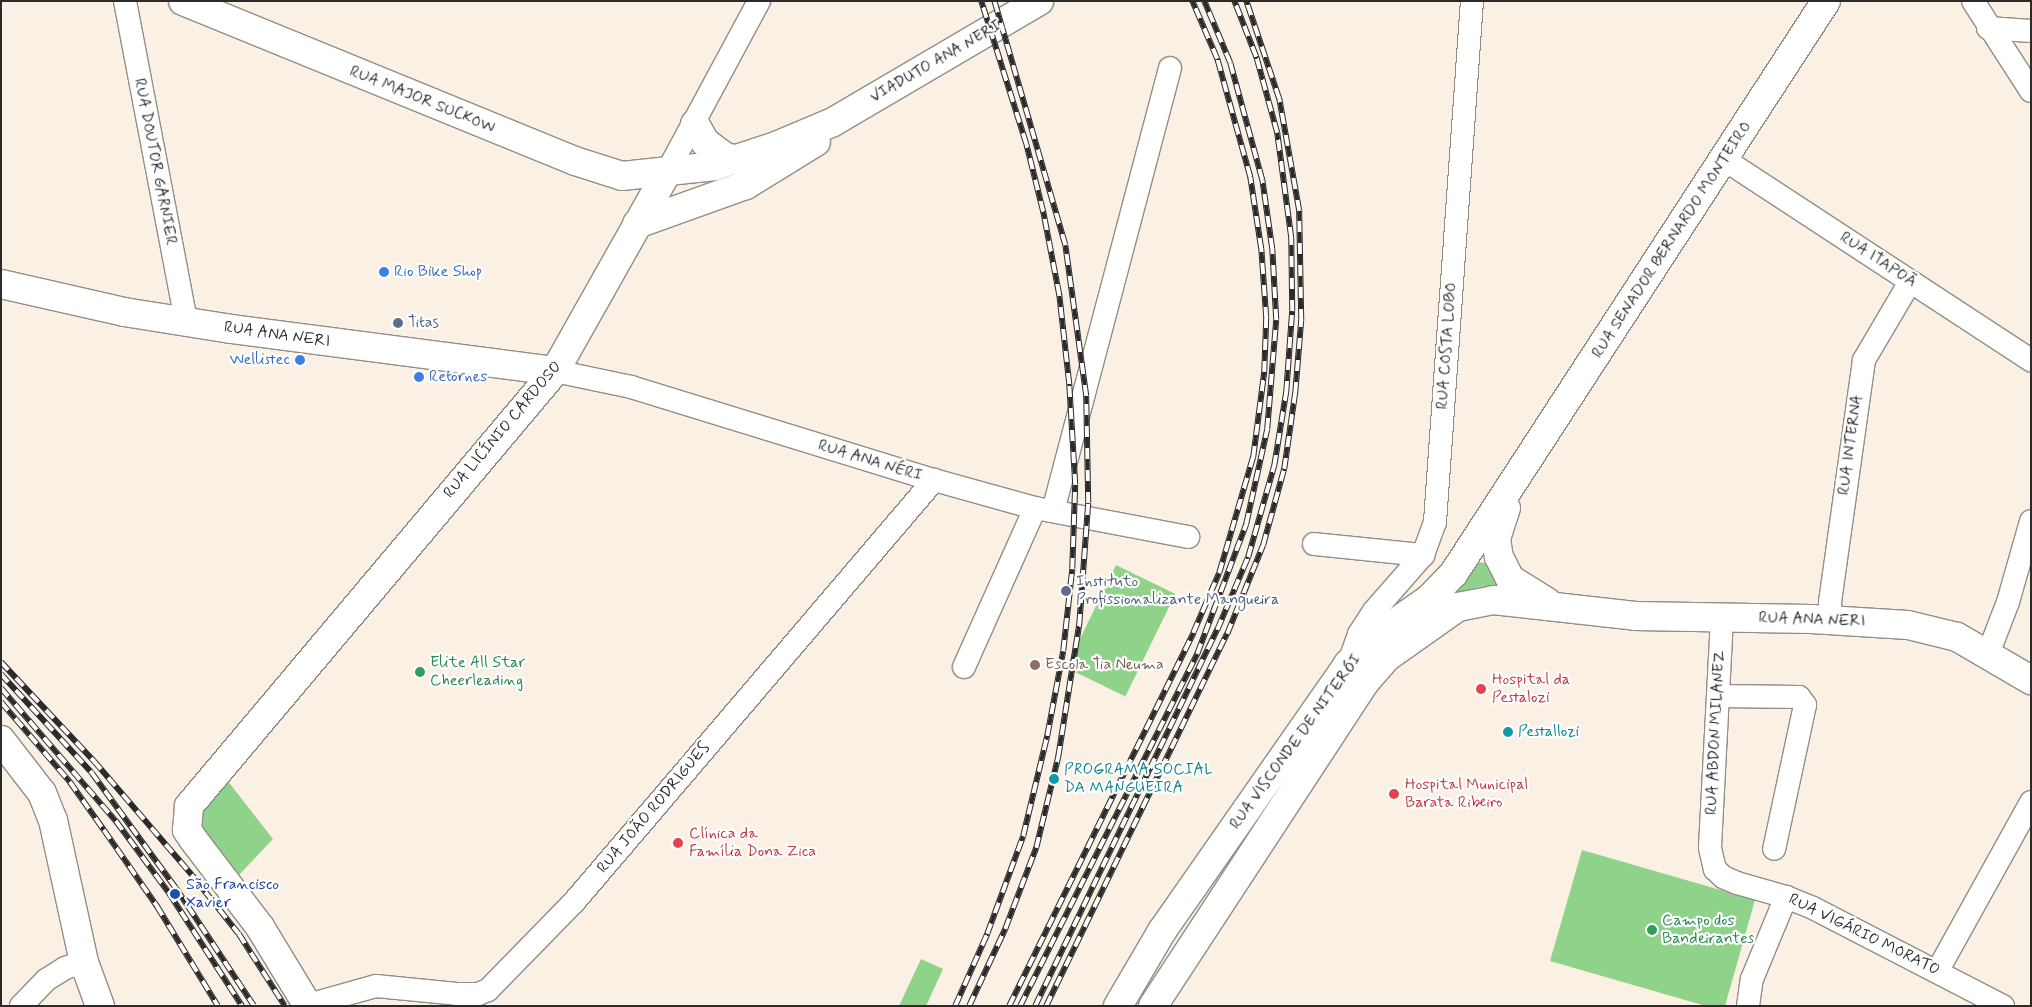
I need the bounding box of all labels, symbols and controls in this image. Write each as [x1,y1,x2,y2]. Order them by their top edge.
street label: VIADUTO ANA NERI [868,17,1004,107]
street label: RUA MAJOR SUCKOW [346,62,498,138]
street label: RUA DOUTOR GARNIER [130,78,180,246]
street label: RUA SENADOR BERNARDO MONTEIRO [1590,120,1754,360]
street label: RUA ITAPOÃ [1835,227,1921,293]
place label: Rio Bike Shop [394,262,481,282]
marker: Rio Bike Shop [378,266,390,278]
street label: RUA COSTA LOBO [1433,281,1461,411]
place label: Titas [408,313,439,333]
marker: Titas [392,317,404,329]
street label: RUA ANA NERI [222,318,332,352]
place label: Wellistec [230,350,290,370]
marker: Wellistec [294,354,306,366]
street label: RUA LICÍNIO CARDOSO [439,357,567,503]
place label: Retornes [429,367,487,387]
marker: Retornes [413,371,425,383]
street label: RUA INTERNA [1834,391,1868,499]
street label: RUA ANA NÉRI [816,436,924,486]
place label: Instituto Profissionalizante Mangueira [1076,572,1276,610]
marker: Instituto Profissionalizante Mangueira [1060,585,1072,597]
street label: RUA ANA NERI [1758,609,1866,631]
street label: RUA VISCONDE DE NITERÓI [1226,651,1366,833]
street label: RUA ABDON MILANEZ [1702,651,1730,815]
place label: Elite All Star Cheerleading [430,653,523,691]
place label: Escola Tia Neuma [1045,655,1164,675]
marker: Escola Tia Neuma [1029,659,1041,671]
marker: Elite All Star Cheerleading [414,666,426,678]
place label: Hospital da Pestalozi [1492,670,1568,708]
marker: Hospital da Pestalozi [1474,682,1488,696]
place label: Pestallozi [1518,722,1579,742]
marker: Pestallozi [1502,726,1514,738]
street label: RUA JOÃO RODRIGUES [593,737,715,879]
place label: PROGRAMA SOCIAL DA MANGUEIRA [1064,760,1212,798]
marker: PROGRAMA SOCIAL DA MANGUEIRA [1048,773,1060,785]
place label: Hospital Municipal Barata Ribeiro [1405,775,1529,813]
marker: Hospital Municipal Barata Ribeiro [1387,787,1401,801]
place label: Clínica da Família Dona Zica [689,824,816,862]
marker: Clínica da Família Dona Zica [671,836,685,850]
place label: São Francisco Xavier [186,875,280,913]
marker: São Francisco Xavier [168,887,182,901]
street label: RUA VIGÁRIO MORATO [1784,889,1944,981]
place label: Campo dos Bandeirantes [1662,911,1754,949]
marker: Campo dos Bandeirantes [1646,924,1658,936]

